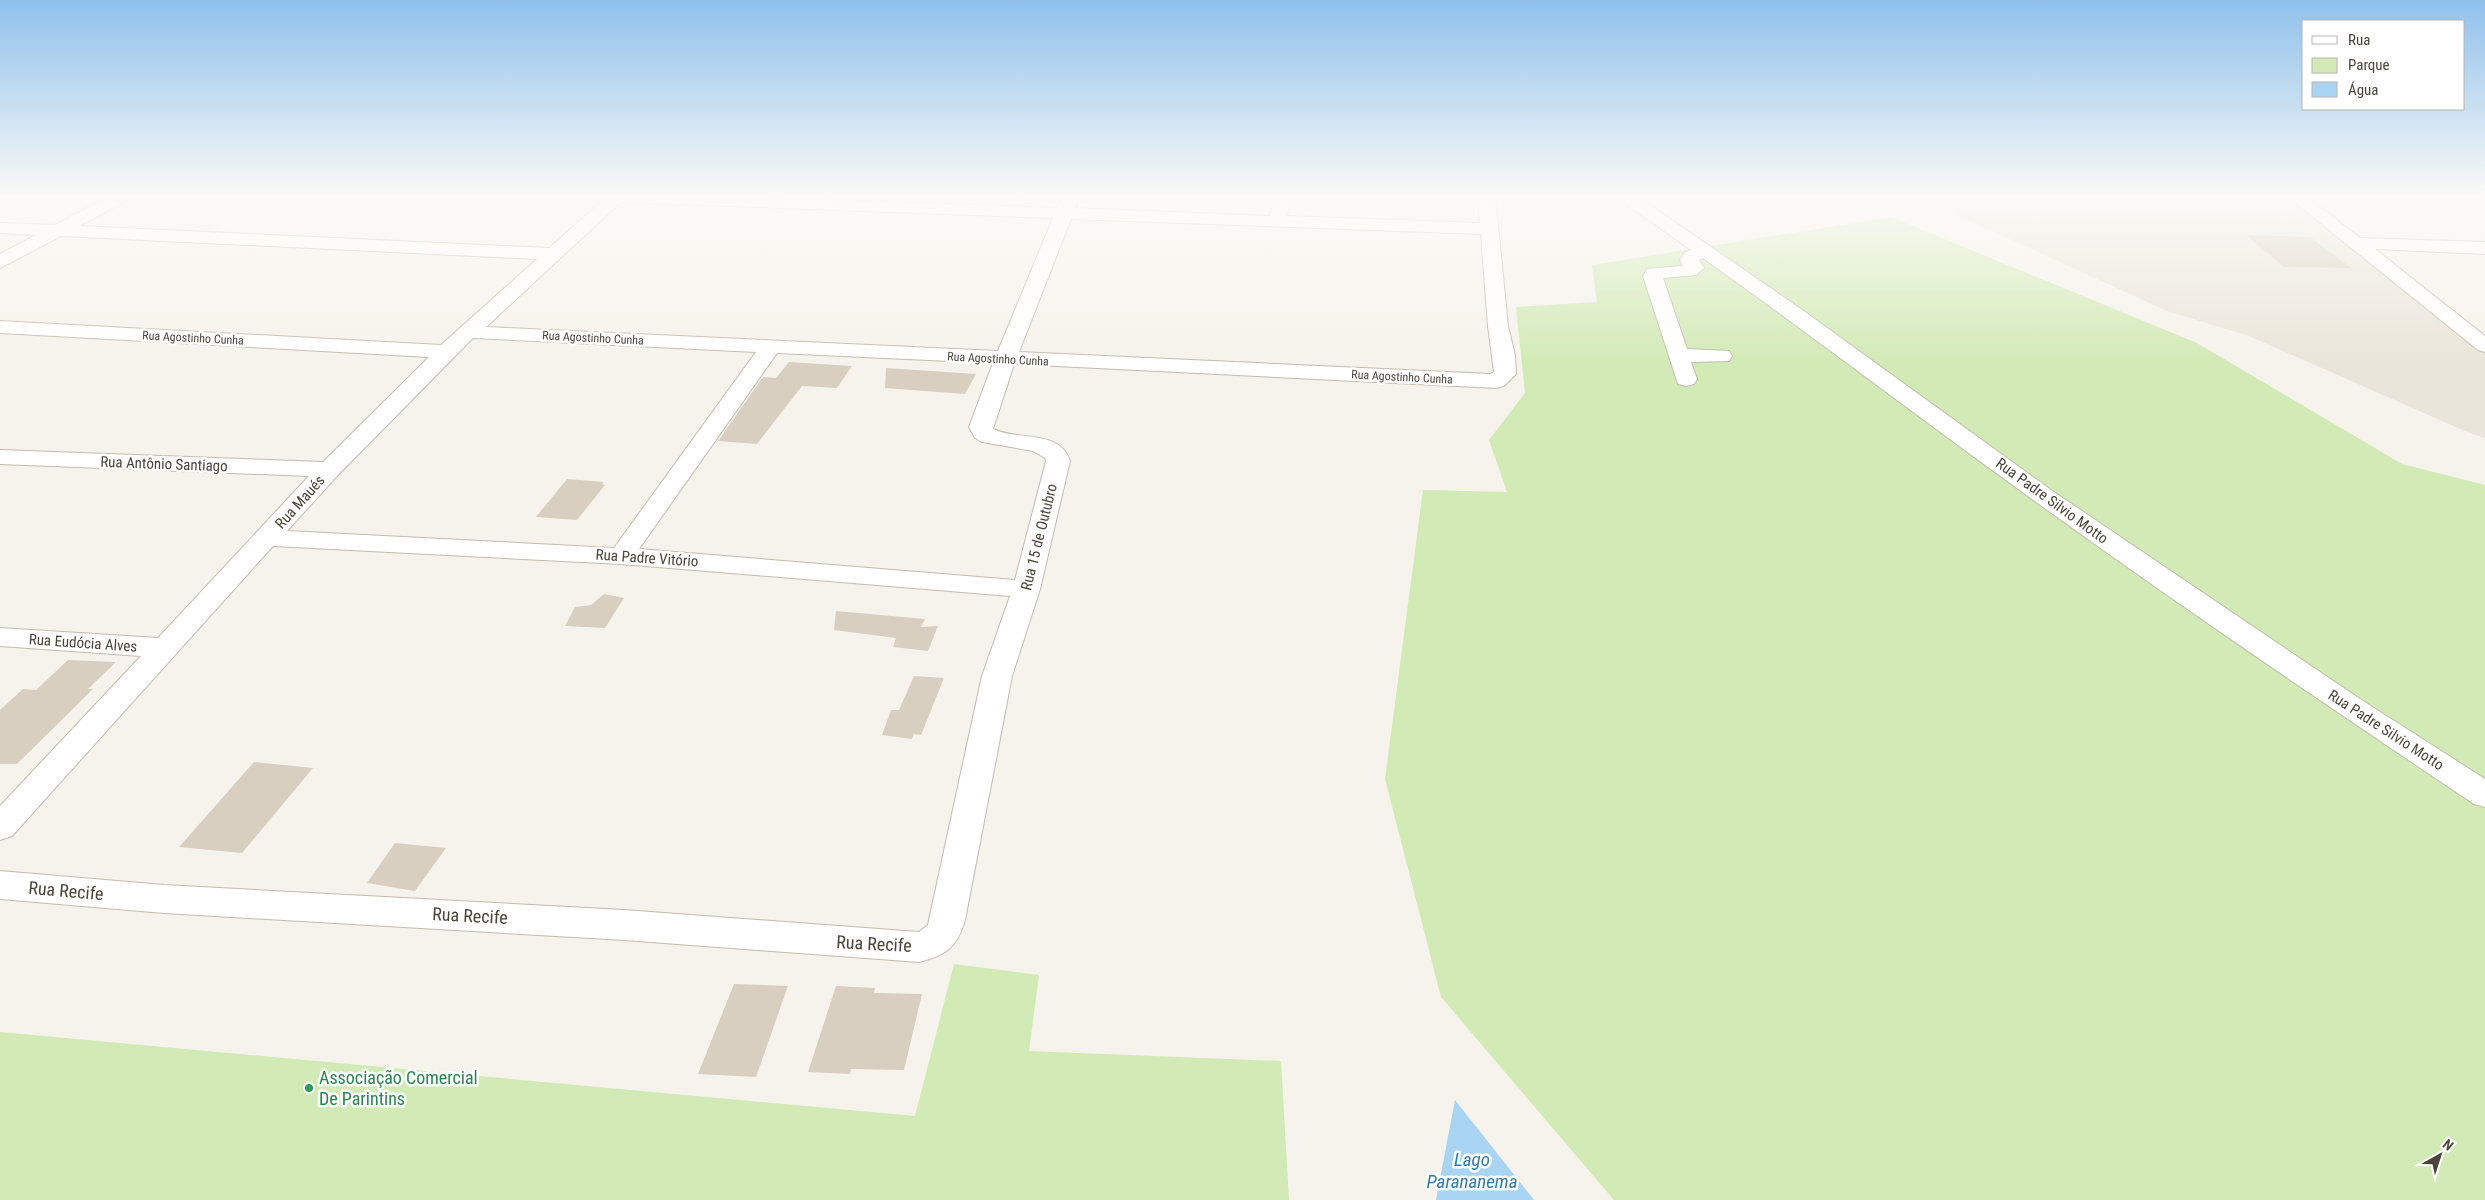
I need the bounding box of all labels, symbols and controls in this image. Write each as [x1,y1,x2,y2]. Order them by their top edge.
legend [2302,20,2465,110]
text: Rua [2348,31,2370,49]
text: Parque [2348,56,2390,74]
text: Água [2348,81,2378,99]
street label: Rua Agostinho Cunha [142,328,244,348]
street label: Rua Agostinho Cunha [542,328,644,348]
street label: Rua Agostinho Cunha [947,349,1049,369]
street label: Rua Agostinho Cunha [1351,367,1453,387]
street label: Rua Antônio Santiago [100,453,228,475]
street label: Rua Padre Silvio Motto [1992,454,2112,548]
street label: Rua Maués [271,472,329,532]
street label: Rua 15 de Outubro [1017,482,1061,592]
street label: Rua Padre Vitório [595,545,699,571]
street label: Rua Eudócia Alves [28,630,138,656]
street label: Rua Padre Silvio Motto [2325,686,2447,774]
street label: Rua Recife [28,877,105,904]
street label: Rua Recife [432,903,508,928]
street label: Rua Recife [836,931,912,956]
place label: Associação Comercial De Parintins [319,1067,478,1109]
marker: Associação Comercial De Parintins [303,1082,315,1094]
north arrow [2415,1130,2465,1180]
text: N [2440,1136,2457,1154]
water label: Lago Parananema [1426,1148,1518,1193]

